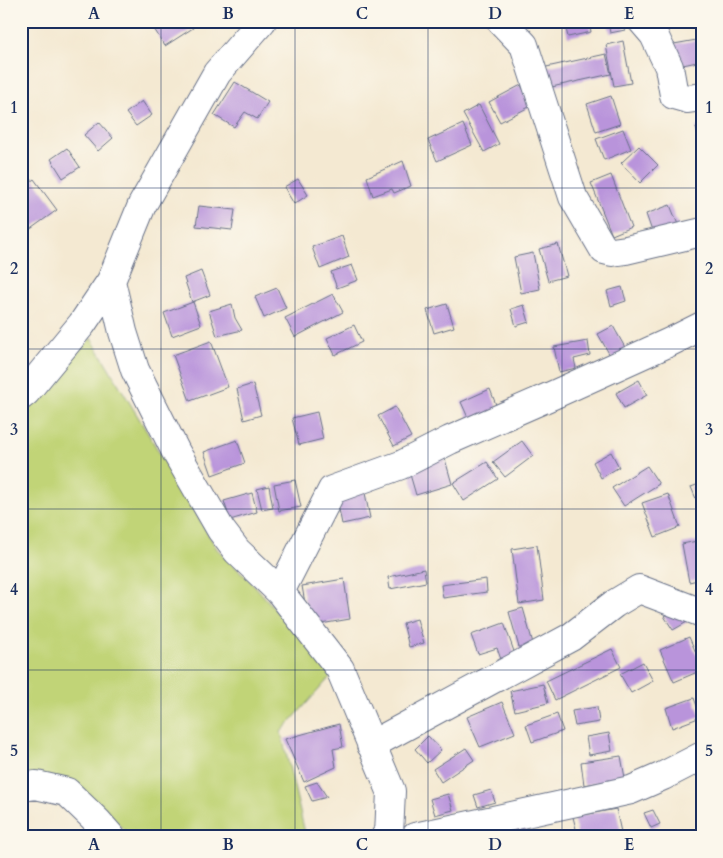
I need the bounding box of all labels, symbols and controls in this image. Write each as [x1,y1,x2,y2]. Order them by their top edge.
text: A [88,3,100,25]
text: B [222,3,234,25]
text: C [356,3,368,25]
text: D [488,3,502,25]
text: E [624,3,634,25]
text: 1 [10,97,18,119]
text: 1 [705,97,713,119]
text: 2 [10,258,18,280]
text: 2 [705,258,713,280]
text: 3 [10,419,18,441]
text: 3 [705,419,713,441]
text: 4 [10,579,18,601]
text: 4 [705,579,713,601]
text: 5 [10,740,18,762]
text: 5 [705,740,713,762]
text: A [88,834,100,856]
text: B [222,834,234,856]
text: C [356,834,368,856]
text: D [488,834,502,856]
text: E [624,834,634,856]

